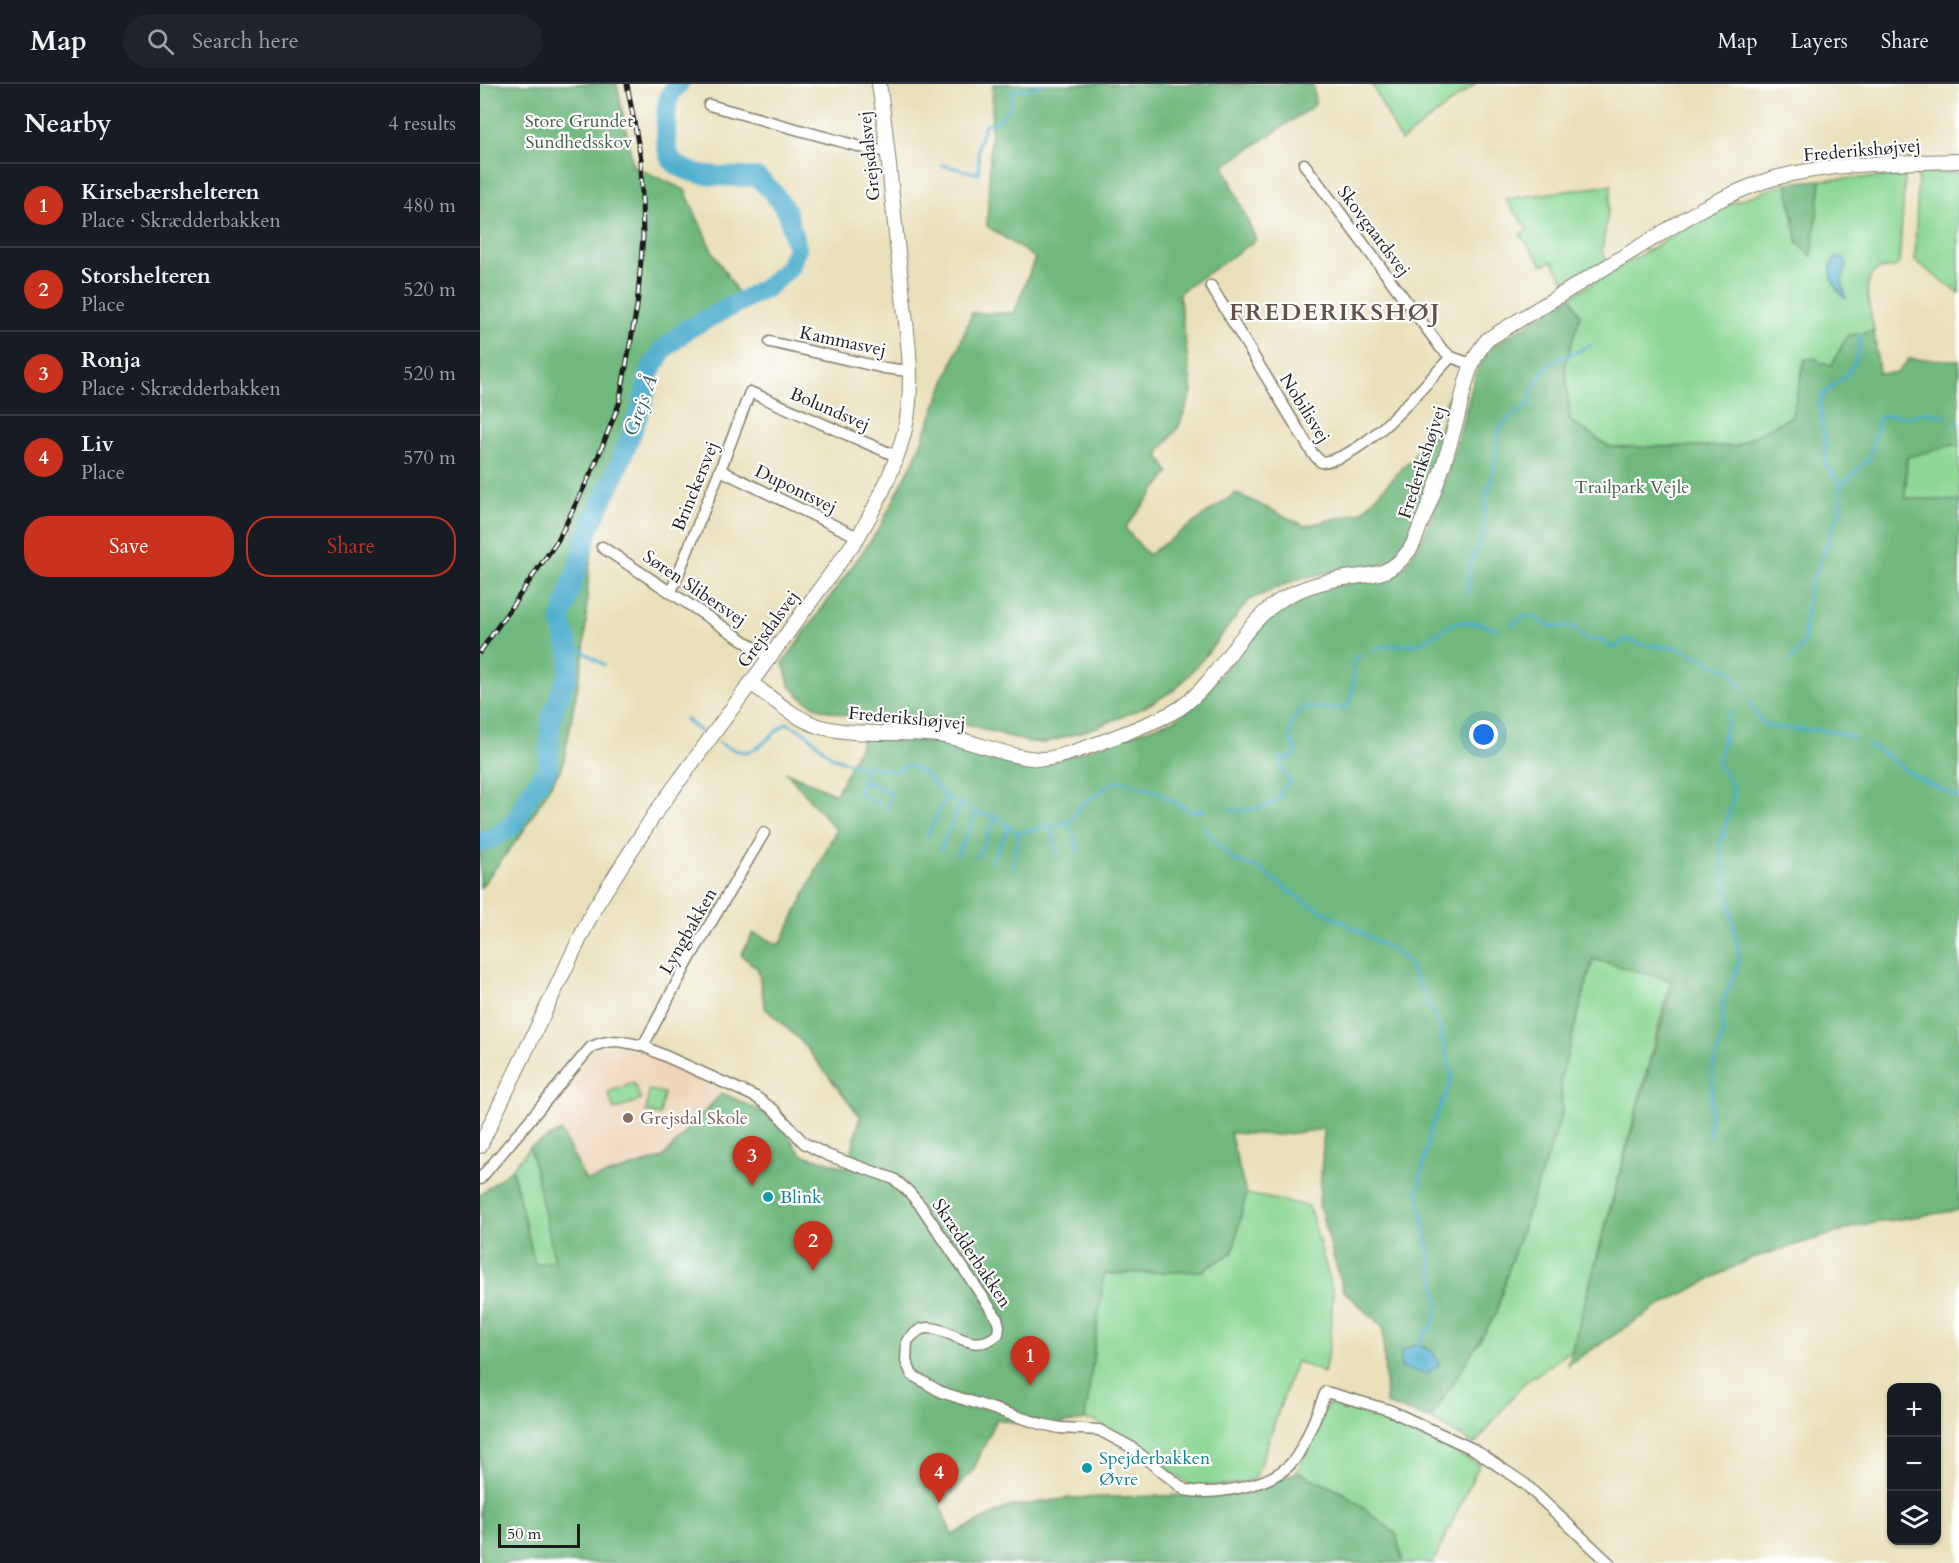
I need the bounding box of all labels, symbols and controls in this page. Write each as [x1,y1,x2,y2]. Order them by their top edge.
search box [123,14,543,68]
text: Map [30,22,87,60]
icon: search [144,25,177,58]
text: Search here [192,26,299,56]
text: Map [1718,27,1758,56]
text: Layers [1791,27,1848,56]
text: Share [1881,27,1929,56]
text: Nearby [24,106,112,141]
park label: Store Grundet Sundhedsskov [525,109,633,155]
text: 4 results [388,110,456,137]
street label: Grejsdalsvej [852,110,887,202]
street label: Frederikshøjvej [1802,133,1922,168]
text: Kirsebærshelteren [81,177,260,207]
street label: Skovgaardsvej [1331,181,1416,282]
text: 1 [38,192,49,219]
text: 480 m [403,192,456,219]
text: Place · Skrædderbakken [81,207,281,234]
text: Storshelteren [81,261,211,291]
text: 2 [38,276,49,303]
text: 520 m [403,276,456,303]
text: Place [81,291,125,318]
district label: FREDERIKSHØJ [1229,296,1441,329]
street label: Kammasvej [797,320,888,363]
text: Ronja [81,345,141,375]
text: 3 [38,360,49,387]
text: 520 m [403,360,456,387]
street label: Nobilisvej [1273,369,1336,448]
water label: Grejs Å [617,371,664,439]
text: Place · Skrædderbakken [81,375,281,402]
street label: Bolundsvej [786,381,874,437]
street label: Frederikshøjvej [1392,402,1453,522]
text: Liv [81,429,114,459]
street label: Brinckersvej [666,437,725,535]
text: 4 [38,444,49,471]
text: 570 m [403,444,456,471]
text: Place [81,459,125,486]
street label: Dupontsvej [751,459,841,520]
park label: Trailpark Vejle [1575,475,1689,500]
button: Save [24,516,234,577]
button: Share [246,516,456,577]
street label: Søren Slibersvej [638,544,752,632]
street label: Grejsdalsvej [732,585,805,673]
street label: Frederikshøjvej [847,701,967,736]
your location [1469,720,1498,749]
street label: Lyngbakken [654,883,724,979]
place label: Grejsdal Skole [640,1106,748,1131]
marker: Grejsdal Skole [621,1111,635,1125]
pin: 3 [732,1136,772,1186]
place label: Blink [780,1185,822,1210]
marker: Blink [761,1190,775,1204]
street label: Skrædderbakken [926,1194,1018,1313]
pin: 2 [794,1222,832,1271]
pin: 1 [1010,1336,1050,1386]
map controls [1887,1383,1941,1545]
button: + [1887,1383,1941,1437]
button: − [1887,1437,1941,1491]
place label: Spejderbakken Øvre [1099,1446,1211,1492]
pin: 4 [920,1454,958,1503]
marker: Spejderbakken Øvre [1080,1461,1094,1475]
button: layers [1887,1491,1941,1545]
scale bar [498,1521,580,1548]
text: 50 m [507,1523,541,1545]

